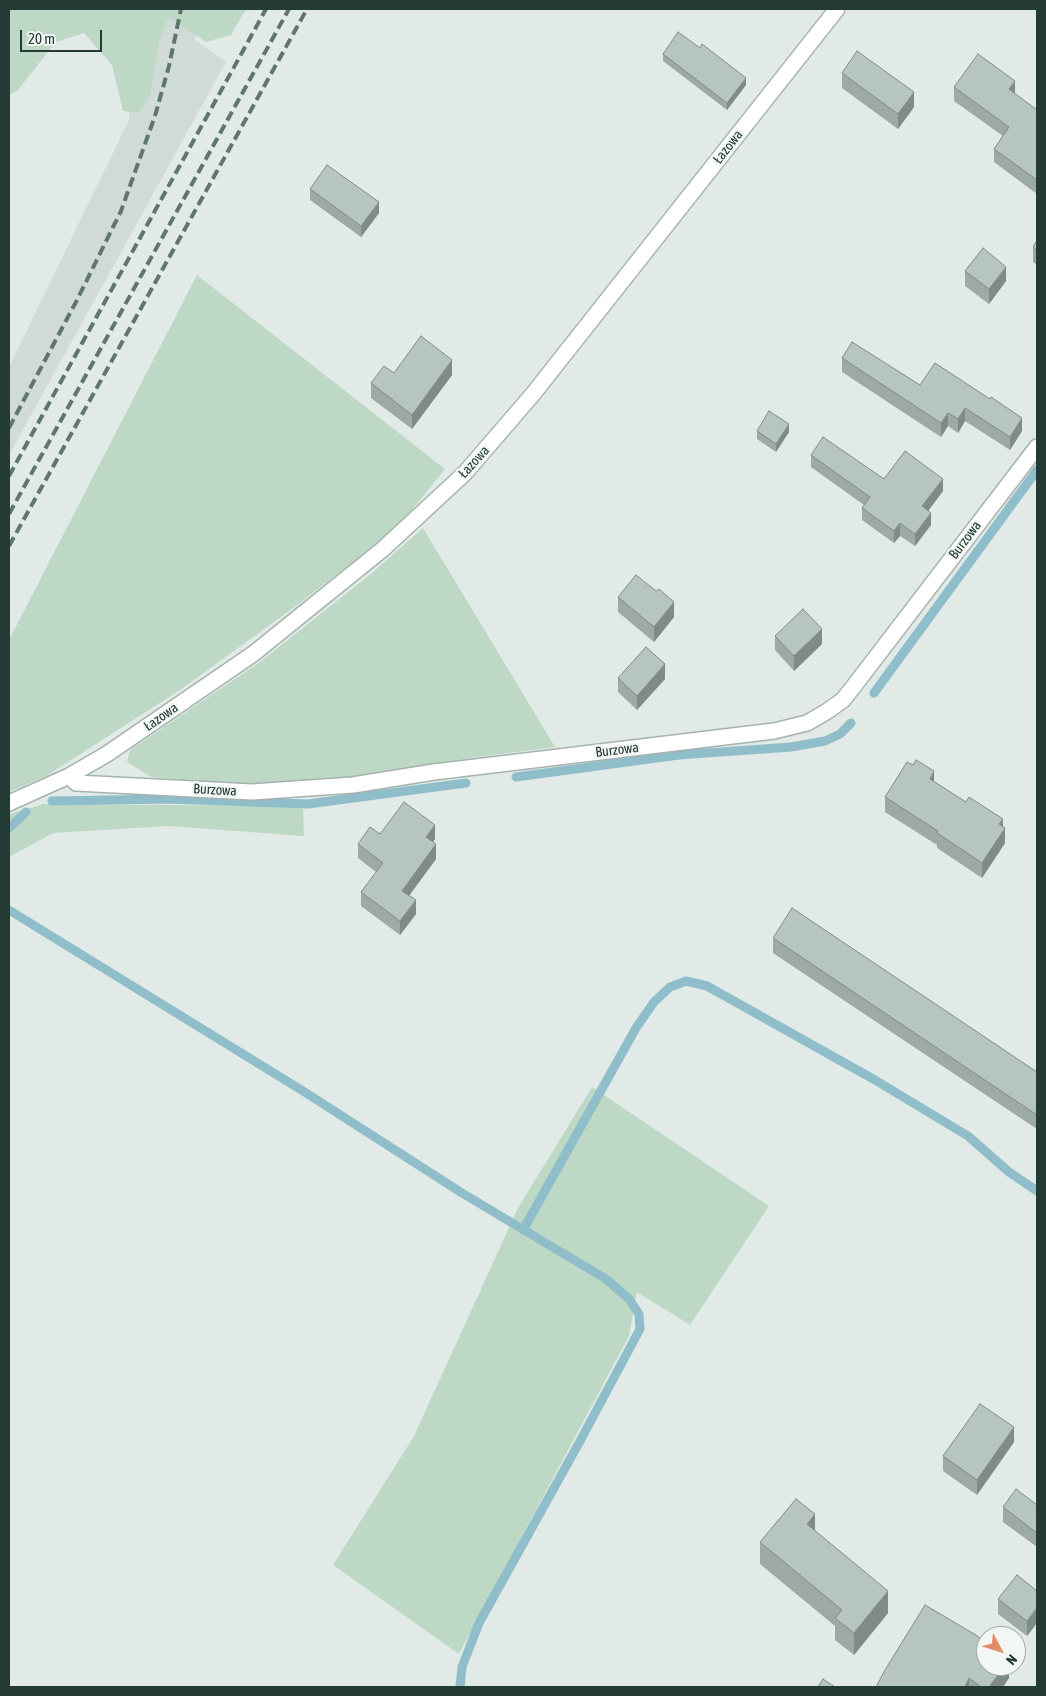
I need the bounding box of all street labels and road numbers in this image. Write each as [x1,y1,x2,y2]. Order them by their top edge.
street label: Łazowa [710,127,746,167]
street label: Łazowa [455,442,493,482]
street label: Burzowa [945,518,985,562]
street label: Łazowa [141,699,181,735]
street label: Burzowa [594,739,640,761]
street label: Burzowa [193,780,237,800]

